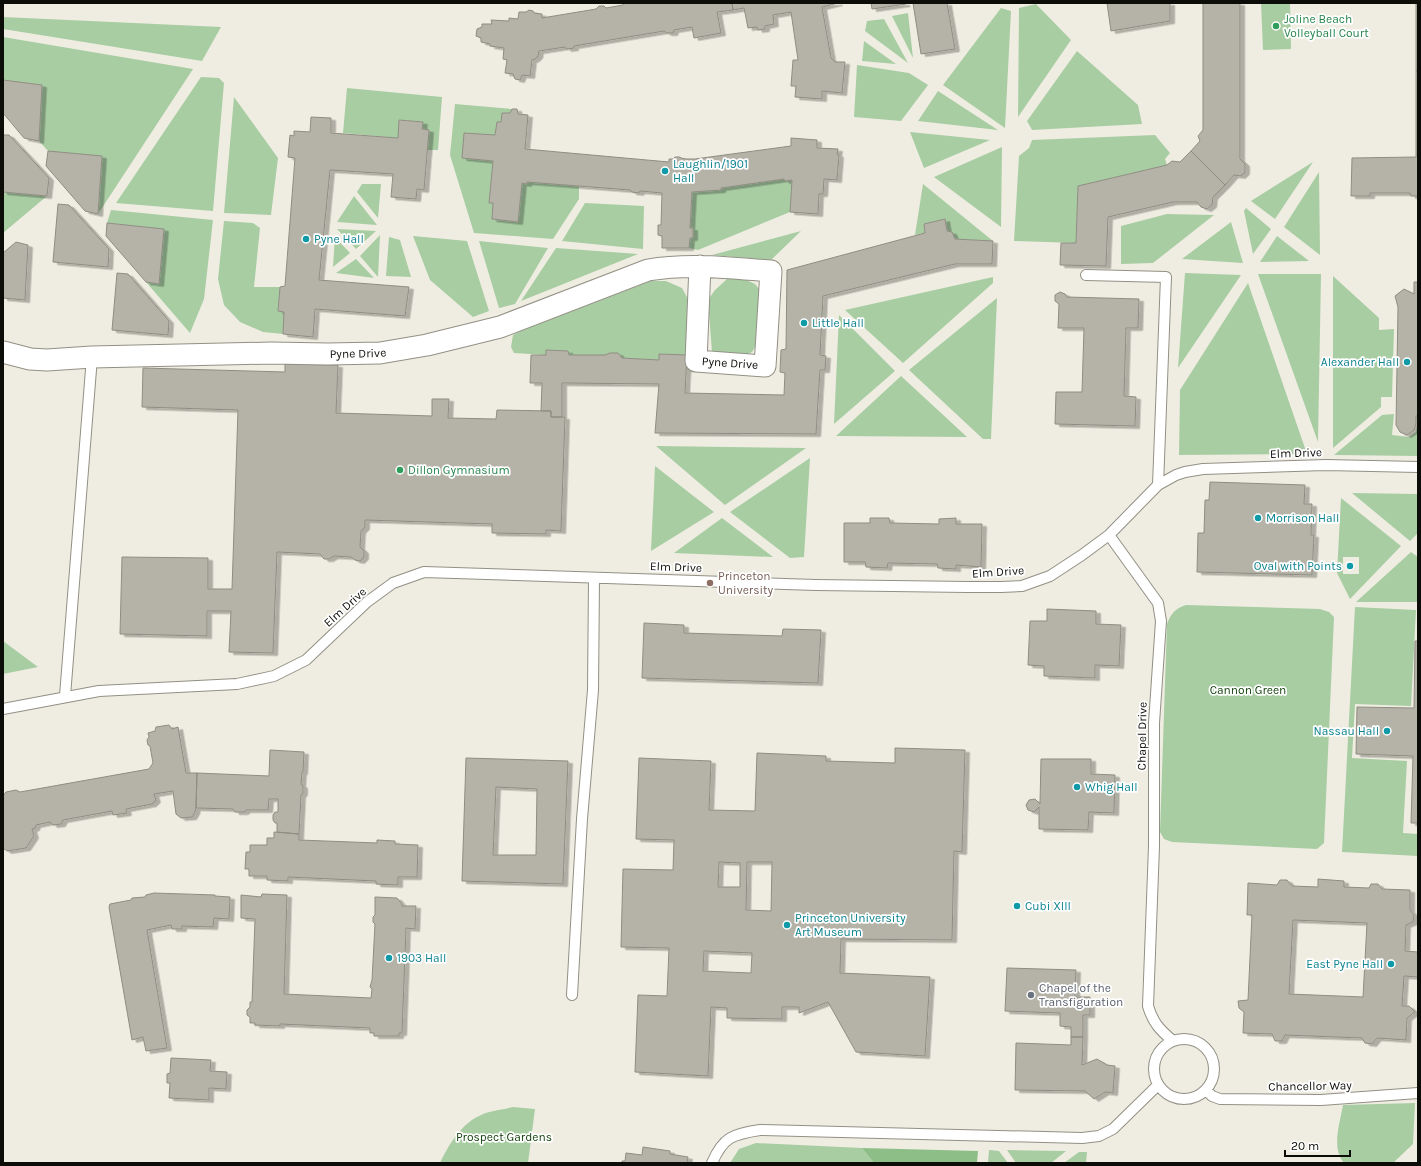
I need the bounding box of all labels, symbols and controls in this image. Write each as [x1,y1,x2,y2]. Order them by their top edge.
place label: Joline Beach Volleyball Court [1284,12,1369,40]
marker: Joline Beach Volleyball Court [1271,21,1281,31]
place label: Laughlin/1901 Hall [673,157,748,185]
marker: Laughlin/1901 Hall [660,166,670,176]
place label: Pyne Hall [314,232,364,246]
marker: Pyne Hall [301,234,311,244]
place label: Little Hall [812,316,864,330]
marker: Little Hall [799,318,809,328]
street label: Pyne Drive [330,345,387,361]
street label: Pyne Drive [701,354,759,372]
place label: Alexander Hall [1321,355,1399,369]
marker: Alexander Hall [1402,357,1412,367]
street label: Elm Drive [1270,445,1322,461]
place label: Dillon Gymnasium [408,463,510,477]
marker: Dillon Gymnasium [395,465,405,475]
place label: Morrison Hall [1266,511,1339,525]
marker: Morrison Hall [1253,513,1263,523]
street label: Elm Drive [650,559,702,575]
place label: Oval with Points [1254,559,1342,573]
marker: Oval with Points [1345,561,1355,571]
street label: Elm Drive [971,563,1025,581]
place label: Princeton University [718,569,774,597]
marker: Princeton University [705,578,715,588]
street label: Elm Drive [321,584,369,630]
park label: Cannon Green [1210,683,1286,697]
street label: Chapel Drive [1134,702,1150,770]
place label: Nassau Hall [1314,724,1379,738]
marker: Nassau Hall [1382,726,1392,736]
place label: Whig Hall [1085,780,1138,794]
marker: Whig Hall [1072,782,1082,792]
place label: Cubi XIII [1025,899,1071,913]
marker: Cubi XIII [1012,901,1022,911]
place label: Princeton University Art Museum [795,911,906,939]
marker: Princeton University Art Museum [782,920,792,930]
place label: 1903 Hall [397,951,446,965]
marker: 1903 Hall [384,953,394,963]
place label: East Pyne Hall [1306,957,1383,971]
marker: East Pyne Hall [1386,959,1396,969]
place label: Chapel of the Transfiguration [1039,981,1123,1009]
marker: Chapel of the Transfiguration [1026,990,1036,1000]
street label: Chancellor Way [1268,1078,1352,1094]
park label: Prospect Gardens [456,1130,552,1144]
scale bar [1285,1132,1350,1158]
text: 20 m [1291,1139,1319,1153]

